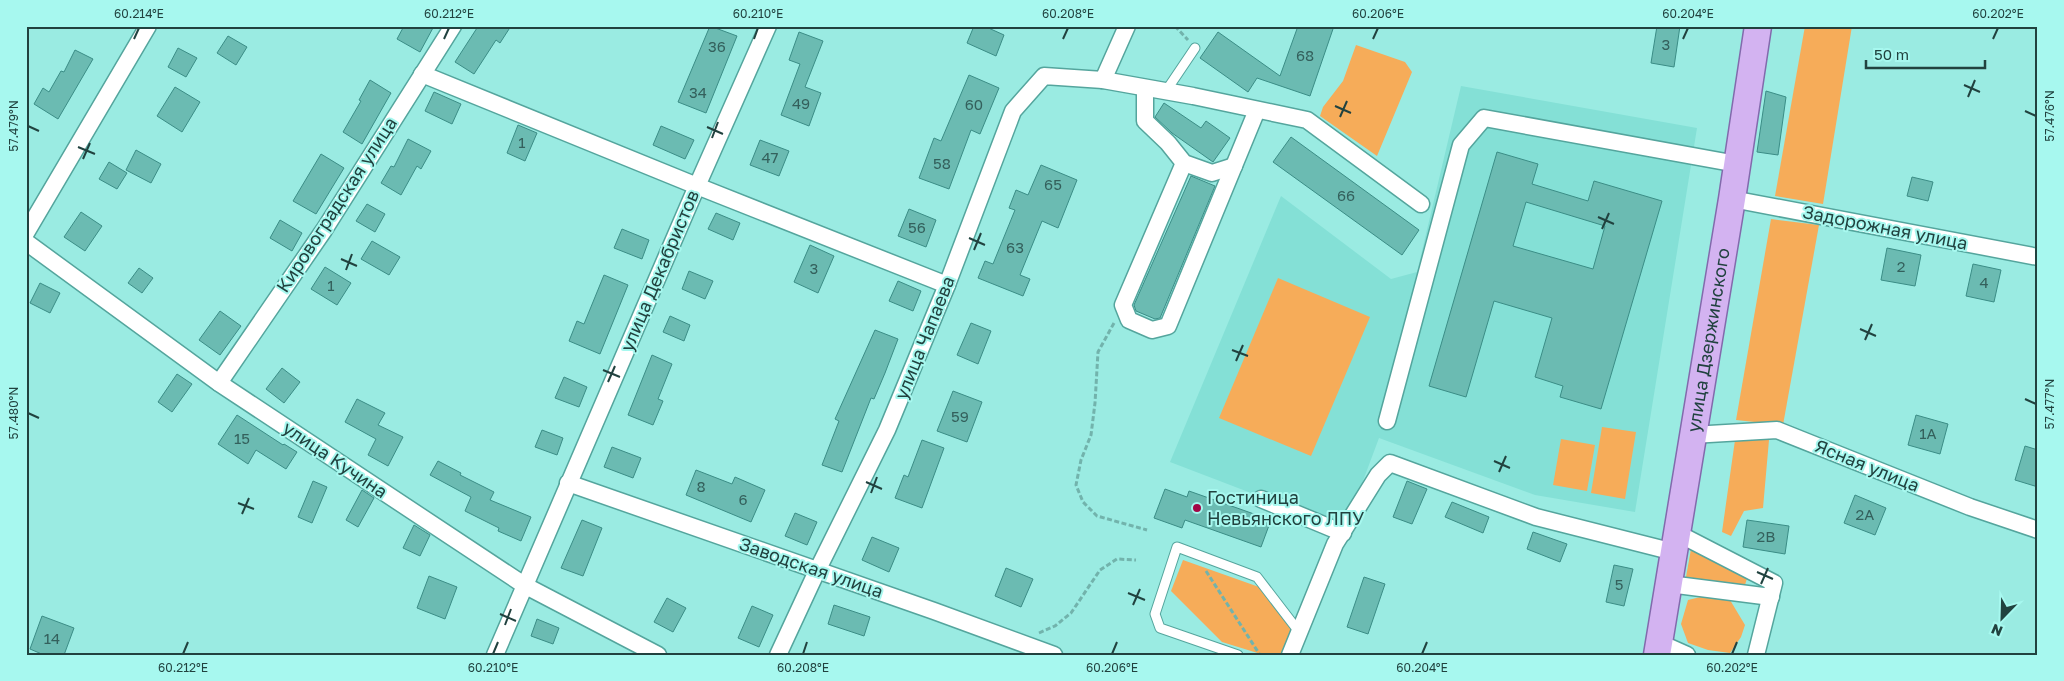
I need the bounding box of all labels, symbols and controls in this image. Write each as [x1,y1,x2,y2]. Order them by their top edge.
text: 60.214°E [114,6,164,21]
text: 60.212°E [424,6,474,21]
text: 60.210°E [733,6,783,21]
text: 60.208°E [1042,6,1094,21]
text: 60.206°E [1352,6,1404,21]
text: 60.204°E [1662,6,1714,21]
text: 60.202°E [1972,6,2024,21]
house number: 3 [1662,35,1670,53]
house number: 36 [708,37,726,55]
scale bar [1866,38,1985,70]
text: 50 m [1874,45,1909,63]
house number: 68 [1296,46,1314,64]
house number: 34 [689,83,707,101]
text: 57.476°N [2042,90,2057,142]
house number: 49 [792,94,810,112]
house number: 60 [965,95,983,113]
text: 57.479°N [6,100,21,152]
street label: Кировоградская улица [271,113,401,296]
house number: 1 [518,133,526,151]
house number: 47 [761,148,779,166]
house number: 58 [933,154,951,172]
house number: 65 [1044,175,1062,193]
house number: 66 [1337,186,1355,204]
street label: улица Декабристов [615,187,703,355]
street label: Задорожная улица [1801,200,1970,254]
house number: 56 [908,218,926,236]
house number: 63 [1006,238,1024,256]
street label: улица Дзержинского [1682,246,1734,434]
house number: 2 [1897,257,1905,275]
house number: 3 [810,259,818,277]
street label: улица Чапаева [889,273,959,403]
house number: 4 [1979,273,1989,291]
house number: 1 [327,276,335,294]
text: 57.477°N [2042,379,2057,429]
text: 57.480°N [6,387,21,439]
house number: 59 [951,407,969,425]
street label: улица Кучина [279,416,392,502]
house number: 1А [1919,424,1937,442]
house number: 15 [234,429,250,447]
street label: Ясная улица [1812,434,1923,496]
house number: 8 [696,477,706,495]
place label: Гостиница Невьянского ЛПУ [1207,486,1364,529]
house number: 6 [738,490,748,508]
marker: Гостиница Невьянского ЛПУ [1191,502,1203,514]
house number: 2А [1856,505,1874,523]
house number: 2В [1757,527,1775,545]
street label: Заводская улица [736,532,886,602]
house number: 5 [1615,575,1623,593]
north arrow [1976,594,2026,644]
text: N [1989,621,2005,640]
house number: 14 [44,629,60,647]
text: 60.212°E [158,660,208,675]
text: 60.210°E [468,660,518,675]
text: 60.208°E [777,660,829,675]
text: 60.206°E [1086,660,1138,675]
text: 60.204°E [1396,660,1448,675]
text: 60.202°E [1706,660,1758,675]

